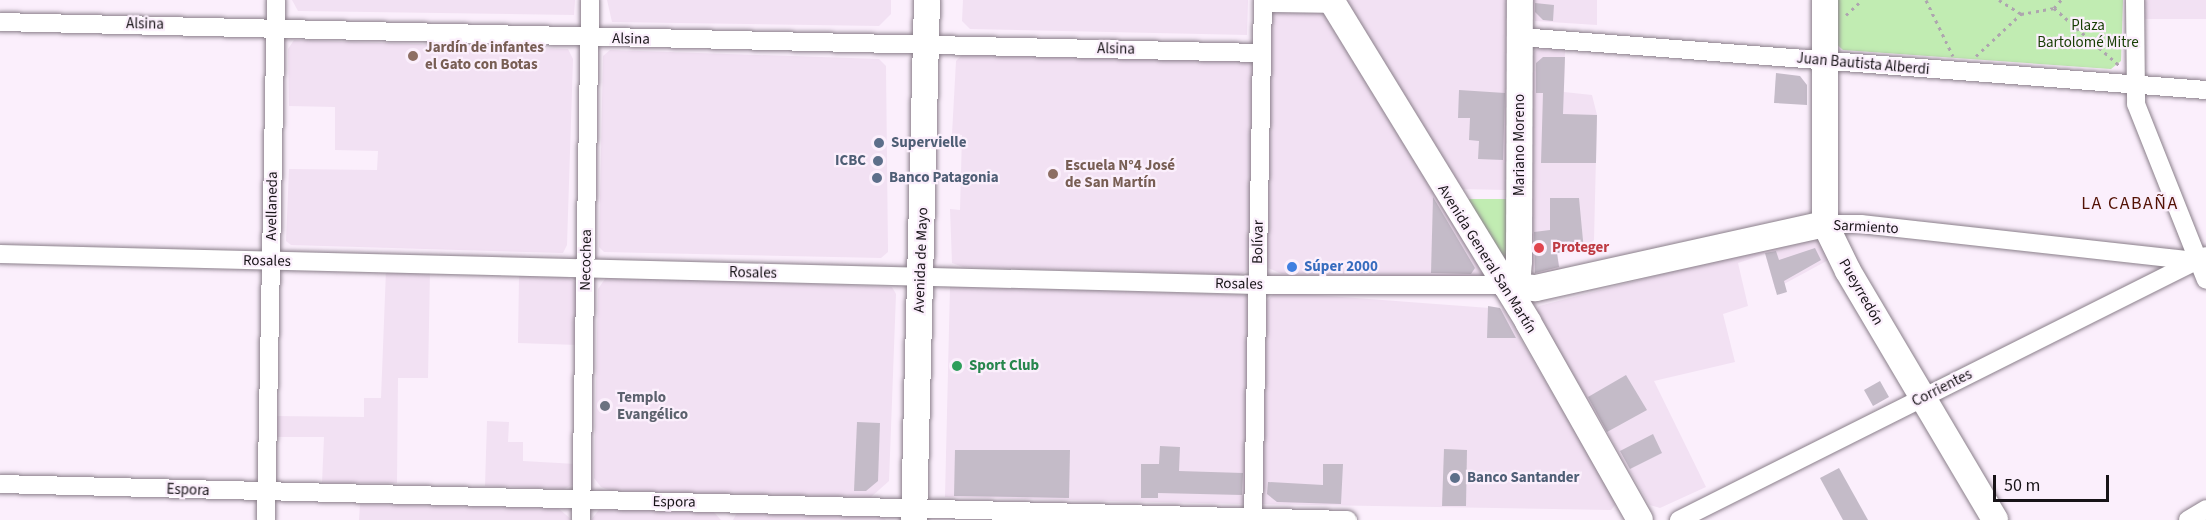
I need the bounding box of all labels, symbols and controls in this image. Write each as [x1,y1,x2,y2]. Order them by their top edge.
street label: Alsina [126,15,164,33]
park label: Plaza Bartolomé Mitre [2037,16,2139,51]
street label: Alsina [612,30,650,48]
place label: Jardín de infantes el Gato con Botas [425,38,544,73]
street label: Alsina [1097,40,1135,58]
marker: Jardín de infantes el Gato con Botas [406,49,420,63]
street label: Juan Bautista Alberdi [1796,49,1930,79]
street label: Mariano Moreno [1511,94,1529,196]
place label: Supervielle [891,134,966,152]
marker: Supervielle [872,136,886,150]
place label: ICBC [835,152,866,170]
marker: ICBC [871,154,885,168]
place label: Escuela N°4 José de San Martín [1065,156,1175,191]
marker: Escuela N°4 José de San Martín [1046,167,1060,181]
place label: Banco Patagonia [889,169,999,187]
street label: Avellaneda [262,171,282,241]
marker: Banco Patagonia [870,171,884,185]
street label: Avenida General San Martín [1434,181,1540,337]
district label: LA CABAÑA [2081,193,2179,215]
street label: Avenida de Mayo [910,207,932,313]
street label: Sarmiento [1833,216,1899,238]
street label: Bolívar [1249,220,1267,264]
street label: Necochea [576,229,596,291]
marker: Proteger [1530,239,1548,257]
place label: Proteger [1552,239,1609,257]
street label: Rosales [243,252,291,270]
street label: Pueyrredón [1835,256,1887,328]
place label: Súper 2000 [1304,258,1378,276]
marker: Súper 2000 [1285,260,1299,274]
street label: Rosales [729,264,777,282]
street label: Rosales [1215,275,1263,293]
place label: Sport Club [969,357,1039,375]
marker: Sport Club [950,359,964,373]
street label: Corrientes [1909,365,1975,411]
place label: Templo Evangélico [617,388,688,423]
marker: Templo Evangélico [598,399,612,413]
scale bar [1996,463,2112,501]
place label: Banco Santander [1467,469,1580,487]
marker: Banco Santander [1448,471,1462,485]
text: 50 m [2004,473,2040,498]
street label: Espora [166,480,210,500]
street label: Espora [652,493,696,511]

